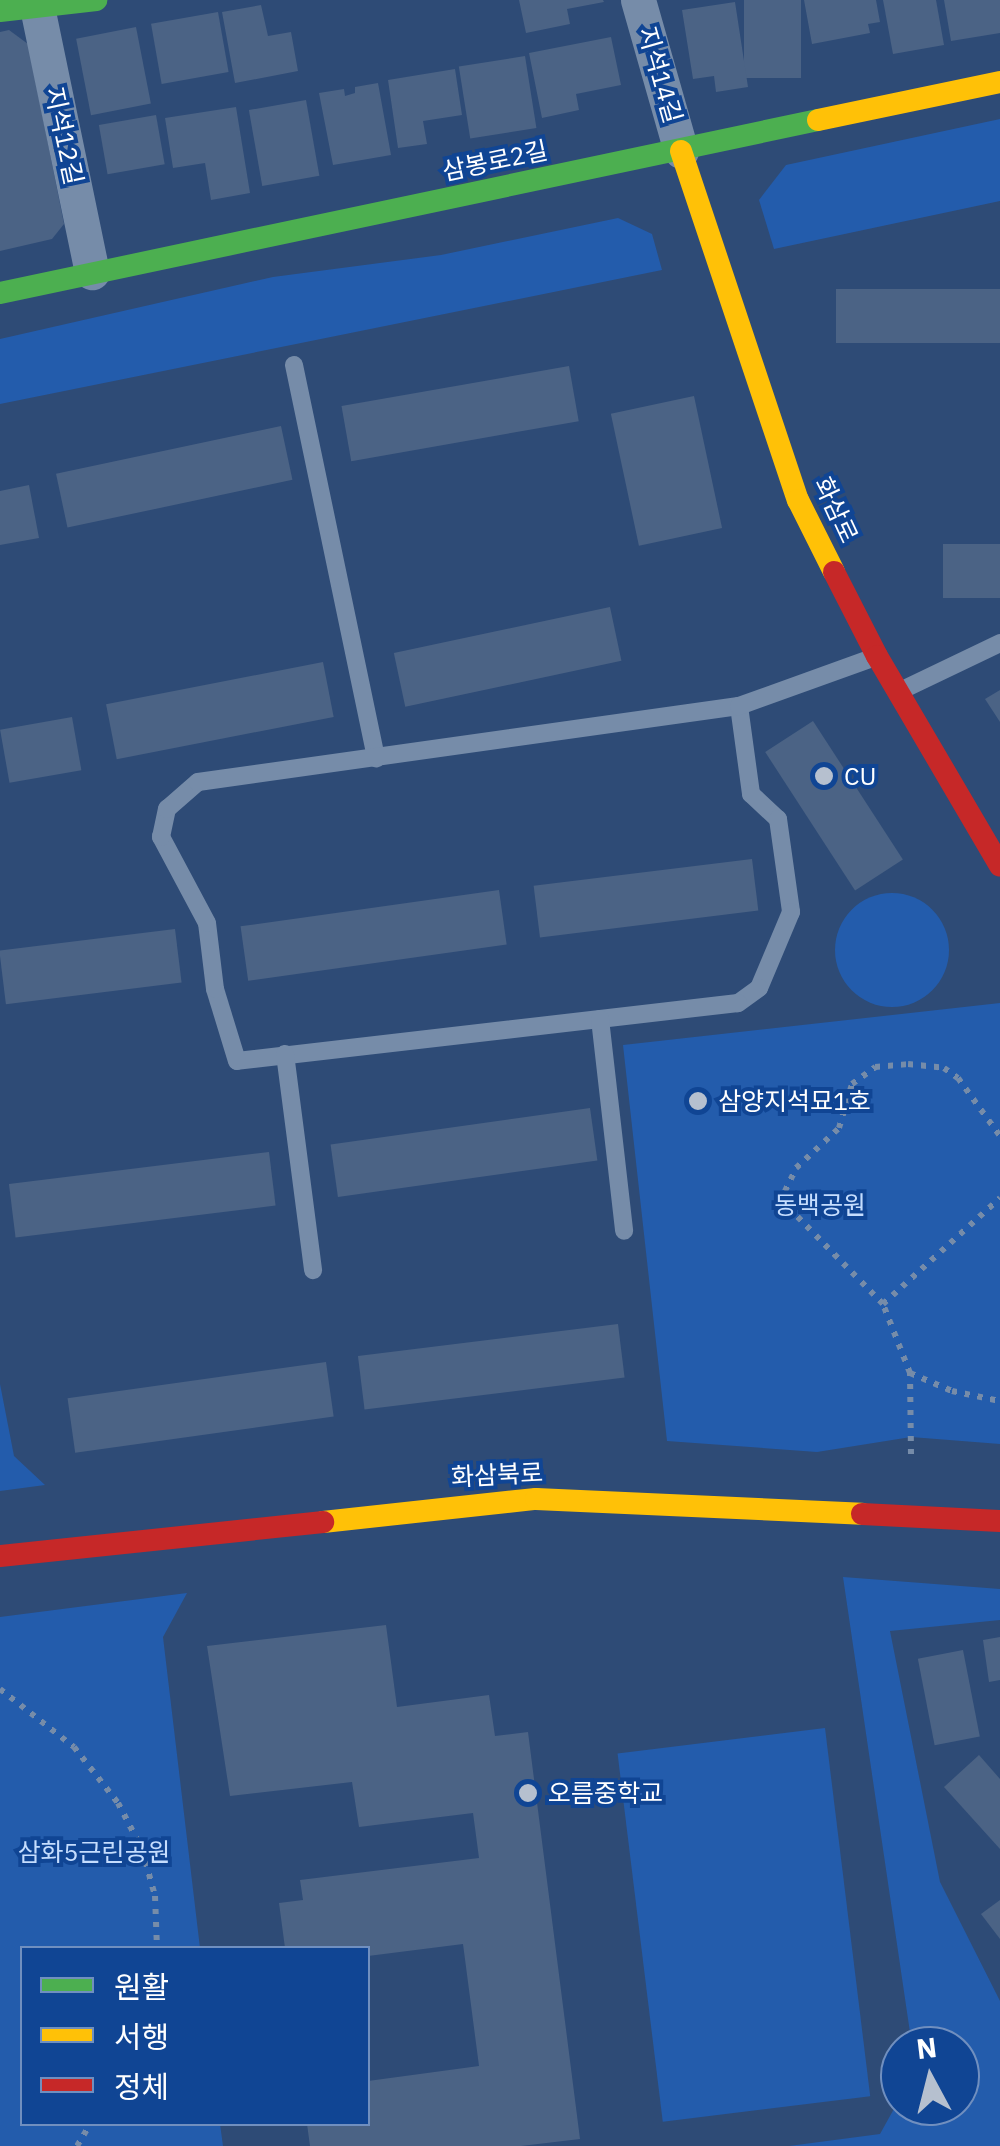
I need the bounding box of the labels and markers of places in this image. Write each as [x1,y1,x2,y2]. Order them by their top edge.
place label: CU [844,761,876,791]
marker: CU [813,765,835,787]
place label: 삼양지석묘1호 [718,1086,871,1116]
marker: 삼양지석묘1호 [687,1090,709,1112]
place label: 오름중학교 [548,1778,663,1808]
marker: 오름중학교 [517,1782,539,1804]

